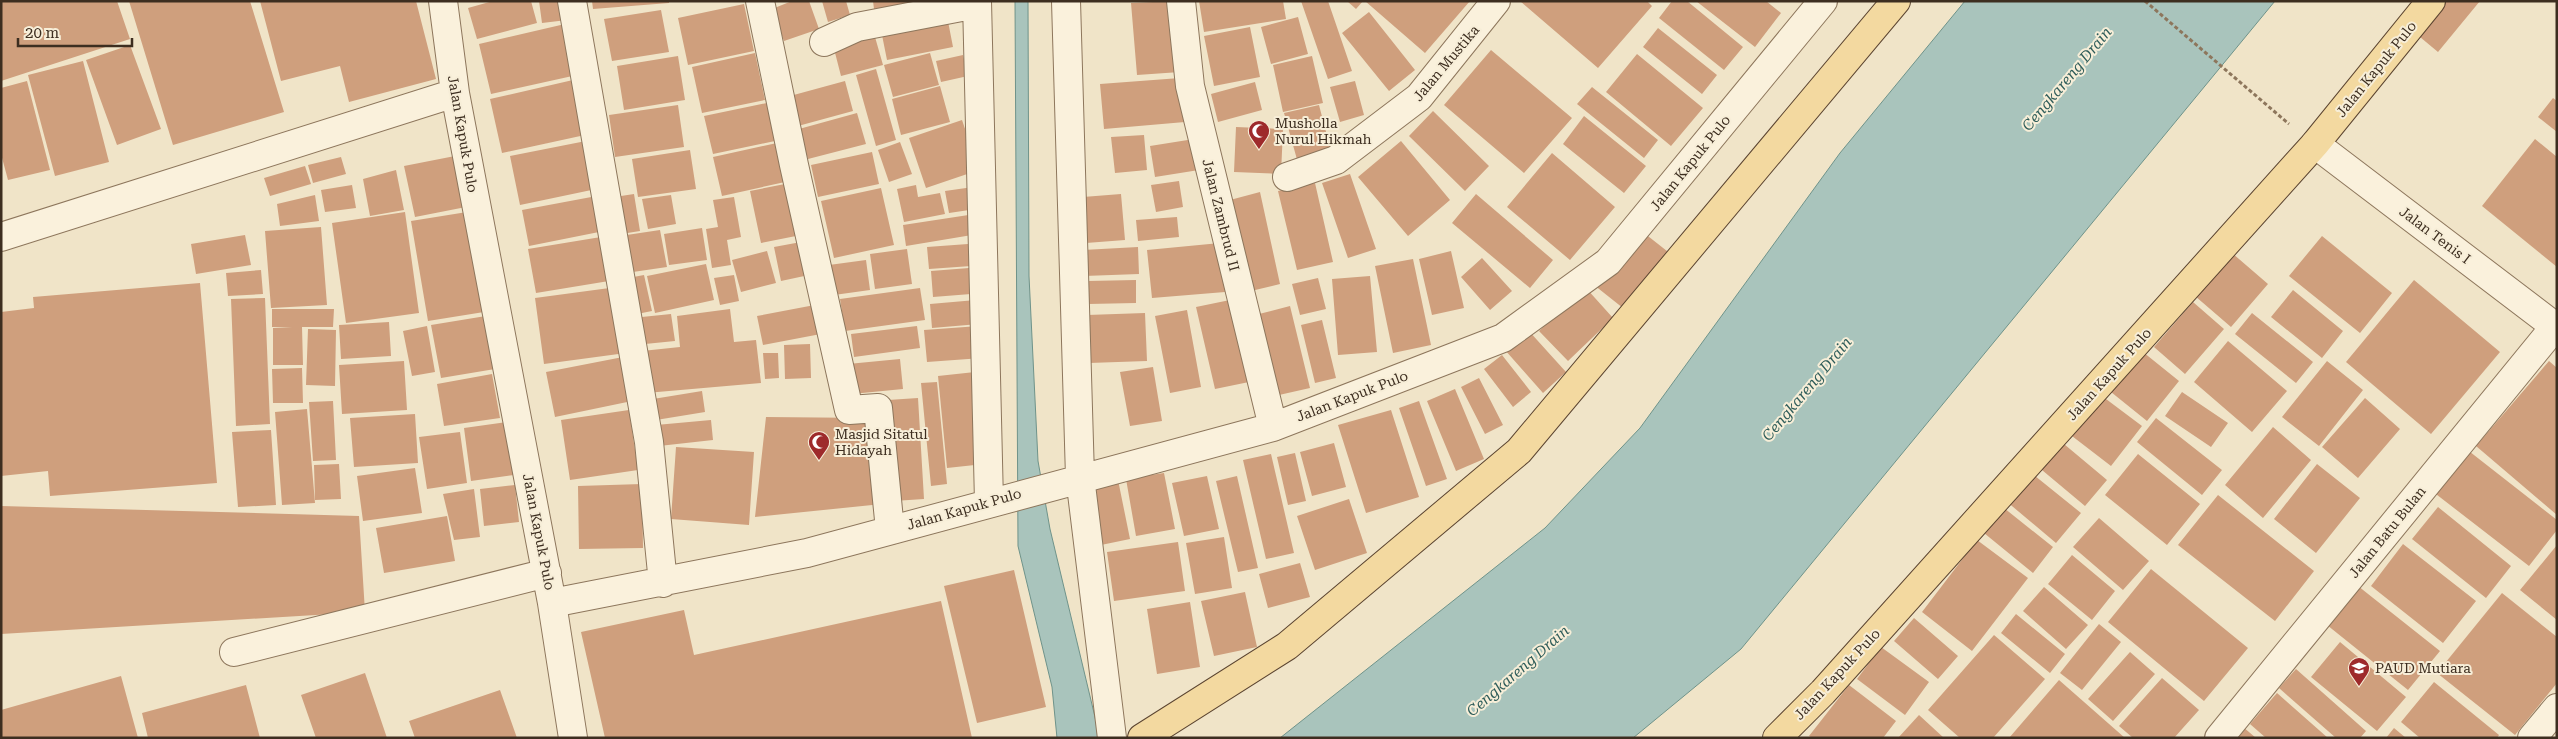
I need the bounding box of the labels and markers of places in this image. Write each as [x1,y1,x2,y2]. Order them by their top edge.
place label: Musholla Nurul Hikmah [1275,115,1372,147]
mosque icon: Musholla Nurul Hikmah [1247,119,1271,150]
place label: Masjid Sitatul Hidayah [835,426,928,458]
mosque icon: Masjid Sitatul Hidayah [807,430,831,461]
school or university icon: PAUD Mutiara [2347,656,2371,687]
place label: PAUD Mutiara [2375,660,2471,676]

